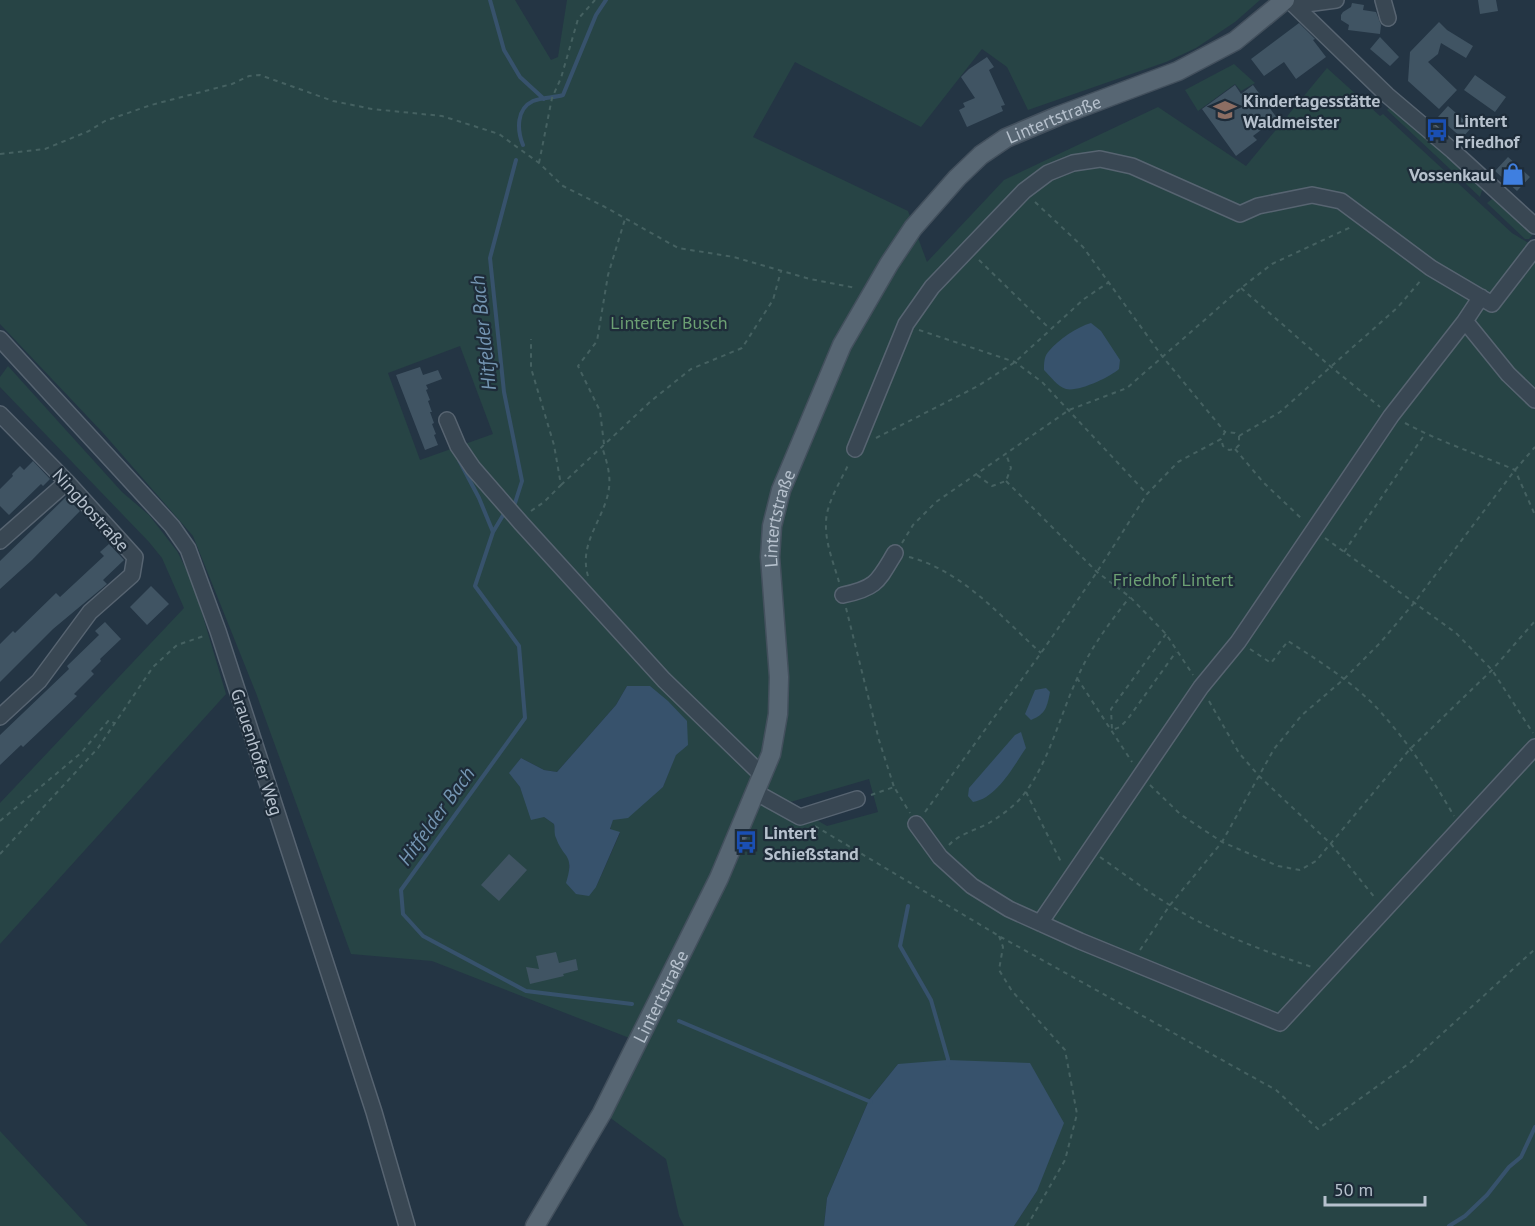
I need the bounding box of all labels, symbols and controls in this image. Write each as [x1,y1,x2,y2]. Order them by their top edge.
street label: Lintertstraße [1002,89,1104,148]
place label: Kindertagesstätte Waldmeister [1243,89,1380,133]
school or university icon: Kindertagesstätte Waldmeister [1212,97,1238,123]
place label: Lintert Friedhof [1455,109,1520,153]
bus stop icon: Lintert Friedhof [1424,117,1450,143]
shop icon: Vossenkaul [1500,161,1526,187]
place label: Vossenkaul [1408,163,1496,186]
water label: Hitfelder Bach [464,274,502,392]
park label: Linterter Busch [610,311,728,334]
street label: Ningbostraße [48,464,134,556]
street label: Lintertstraße [758,466,800,568]
park label: Friedhof Lintert [1113,568,1233,591]
street label: Grauenhofer Weg [226,686,288,818]
water label: Hitfelder Bach [391,762,481,870]
place label: Lintert Schießstand [764,821,859,865]
bus stop icon: Lintert Schießstand [733,829,759,855]
street label: Lintertstraße [628,946,693,1046]
scale bar [1325,1169,1426,1207]
text: 50 m [1334,1178,1373,1201]

